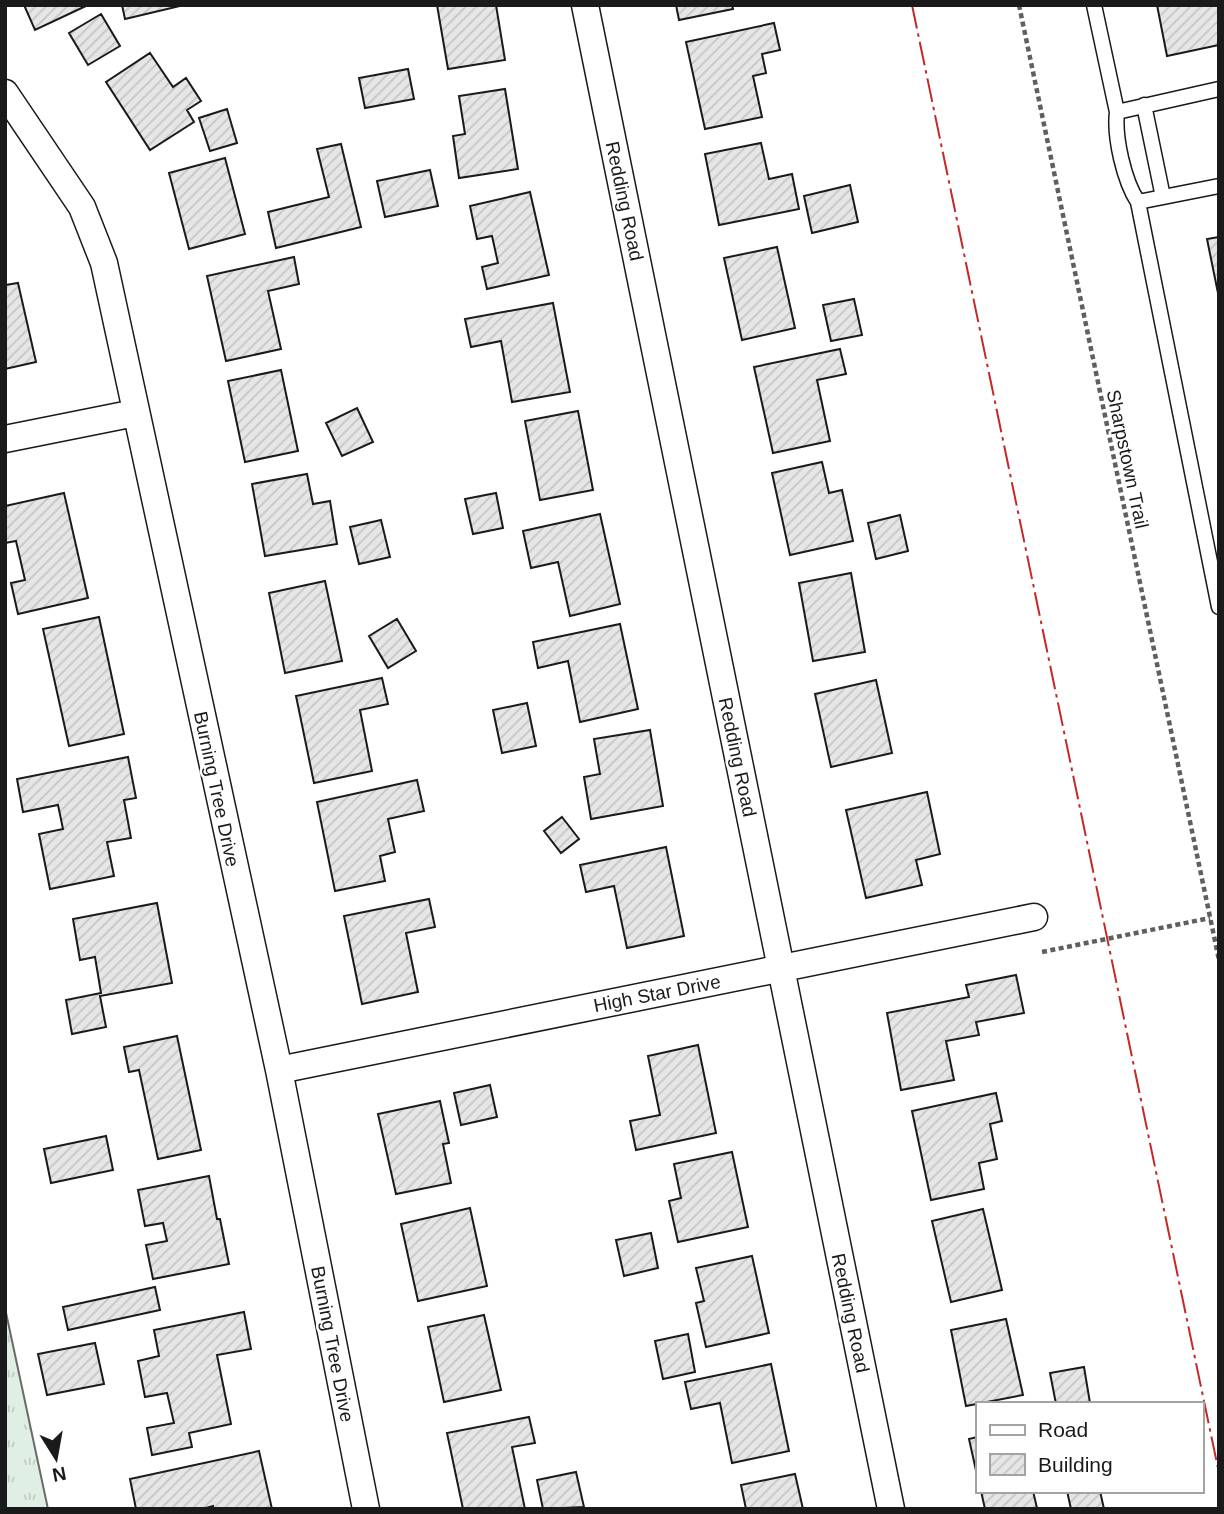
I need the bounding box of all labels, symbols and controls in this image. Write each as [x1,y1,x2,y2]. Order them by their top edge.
street label: Redding Road [602,140,647,263]
street label: Sharpstown Trail [1103,388,1152,530]
street label: Redding Road [715,696,760,819]
street label: Burning Tree Drive [190,709,243,869]
street label: High Star Drive [592,971,722,1016]
street label: Redding Road [828,1252,873,1375]
street label: Burning Tree Drive [307,1264,358,1424]
legend [976,1402,1203,1493]
text: Road [1038,1418,1088,1441]
north arrow [21,1423,91,1493]
text: Building [1038,1453,1113,1476]
text: N [50,1463,68,1486]

